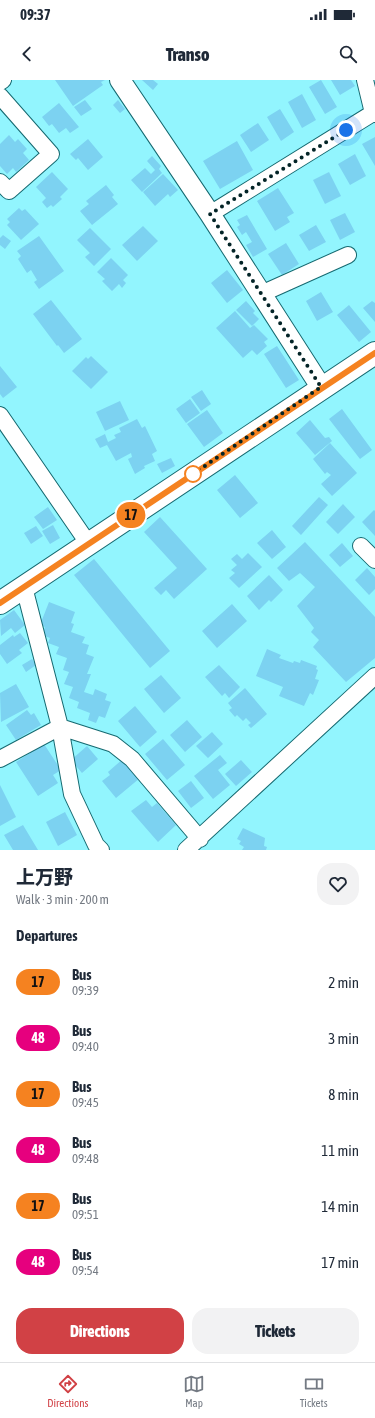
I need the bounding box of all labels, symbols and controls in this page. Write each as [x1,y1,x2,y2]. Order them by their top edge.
text: 09:37 [20,6,51,23]
icon: back [16,43,38,65]
icon: search [337,43,359,65]
text: Transo [166,44,209,65]
your location [336,120,356,140]
unlabelled marker [184,465,202,483]
line badge: 17 [113,502,149,528]
text: 17 [124,507,138,523]
button: heart [317,863,359,905]
text: 上万野 [16,866,73,888]
text: Walk · 3 min · 200 m [16,892,109,907]
text: Departures [16,927,78,944]
text: Bus [72,966,92,983]
text: 17 [31,974,45,990]
text: 2 min [328,974,359,991]
text: 09:39 [72,983,99,998]
text: Bus [72,1022,92,1039]
text: 48 [31,1030,45,1046]
text: 3 min [328,1030,359,1047]
text: 09:40 [72,1039,99,1054]
text: Bus [72,1078,92,1095]
text: 17 [31,1086,45,1102]
text: 8 min [328,1086,359,1103]
text: 09:45 [72,1095,99,1110]
text: Bus [72,1134,92,1151]
text: 48 [31,1142,45,1158]
text: 11 min [321,1142,359,1159]
text: 09:48 [72,1151,99,1166]
text: Bus [72,1190,92,1207]
text: 17 [31,1198,45,1214]
text: 14 min [321,1198,359,1215]
text: 09:51 [72,1207,99,1222]
text: Bus [72,1246,92,1263]
text: 48 [31,1254,45,1270]
text: 17 min [321,1254,359,1271]
text: 09:54 [72,1263,99,1278]
button: Directions [16,1308,184,1354]
button: Tickets [192,1308,359,1354]
tab: Directions [47,1373,88,1409]
tab: Map [183,1373,205,1409]
tab: Tickets [300,1373,328,1409]

